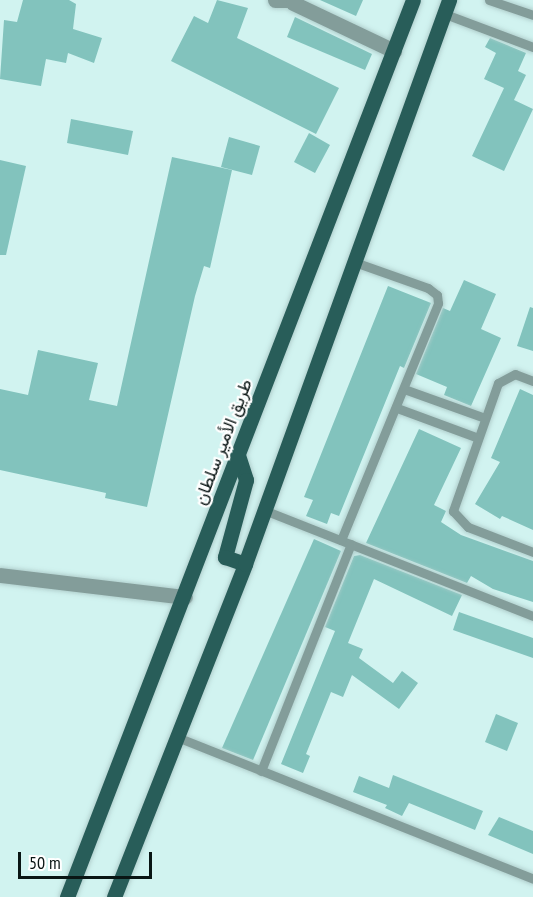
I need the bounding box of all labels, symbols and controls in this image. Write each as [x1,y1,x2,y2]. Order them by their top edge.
street label: طريق الأمير سلطان [189,376,257,508]
scale bar [21,840,154,878]
text: 50 m [29,851,61,874]

